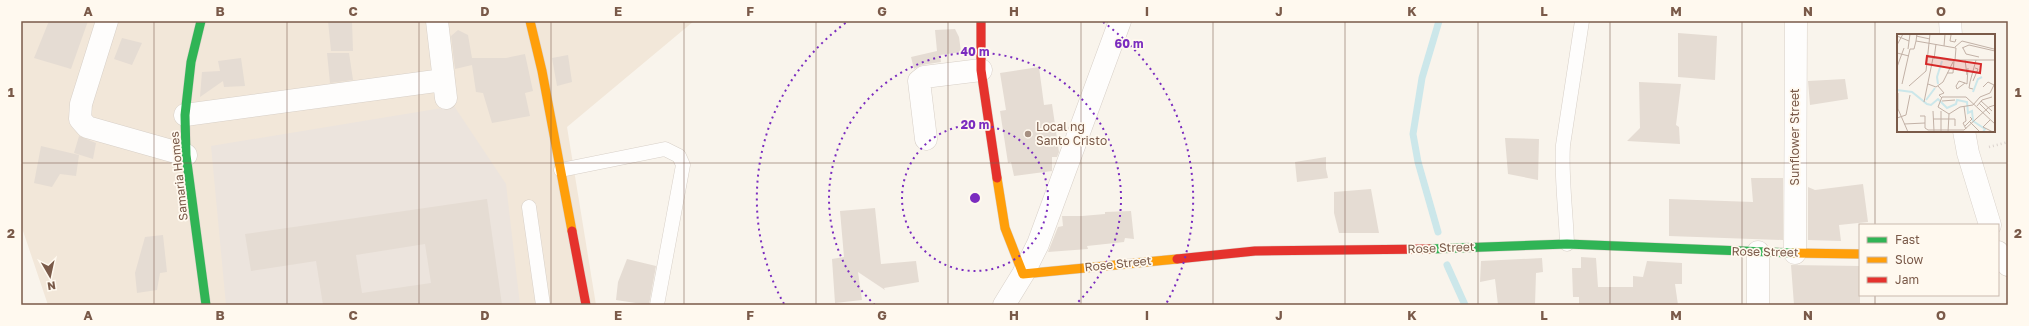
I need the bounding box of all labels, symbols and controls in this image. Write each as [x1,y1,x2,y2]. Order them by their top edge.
text: A [83,3,93,19]
text: B [215,3,225,19]
text: C [348,3,358,19]
text: D [480,3,490,19]
text: E [614,3,622,19]
text: F [746,3,754,19]
text: G [877,3,887,19]
text: H [1009,3,1019,19]
text: I [1145,3,1149,19]
text: J [1275,3,1283,19]
text: K [1407,3,1417,19]
text: L [1540,3,1548,19]
text: M [1670,3,1682,19]
text: N [1803,3,1813,19]
text: O [1936,3,1946,19]
inset map [1897,34,1995,132]
text: 60 m [1115,36,1143,51]
text: 40 m [961,44,989,59]
text: 1 [8,84,15,100]
text: 1 [2015,84,2022,100]
street label: Sunflower Street [1787,88,1802,186]
text: 20 m [961,117,989,132]
place label: Local ng Santo Cristo [1036,119,1107,148]
marker: Local ng Santo Cristo [1023,129,1033,139]
street label: Samaria Homes [166,131,191,221]
centre of rings [968,191,982,205]
legend [1859,224,1999,296]
text: 2 [7,225,15,241]
text: 2 [2014,225,2022,241]
text: Fast [1895,232,1920,247]
street label: Rose Street [1407,239,1475,256]
street label: Rose Street [1731,243,1799,260]
text: Slow [1895,252,1923,267]
street label: Rose Street [1084,253,1152,274]
north arrow [30,256,70,296]
text: Jam [1895,272,1919,287]
text: N [46,279,57,293]
text: A [83,307,93,323]
text: B [215,307,225,323]
text: C [348,307,358,323]
text: D [480,307,490,323]
text: E [614,307,622,323]
text: F [746,307,754,323]
text: G [877,307,887,323]
text: H [1009,307,1019,323]
text: I [1145,307,1149,323]
text: J [1275,307,1283,323]
text: K [1407,307,1417,323]
text: L [1540,307,1548,323]
text: M [1670,307,1682,323]
text: N [1803,307,1813,323]
text: O [1936,307,1946,323]

